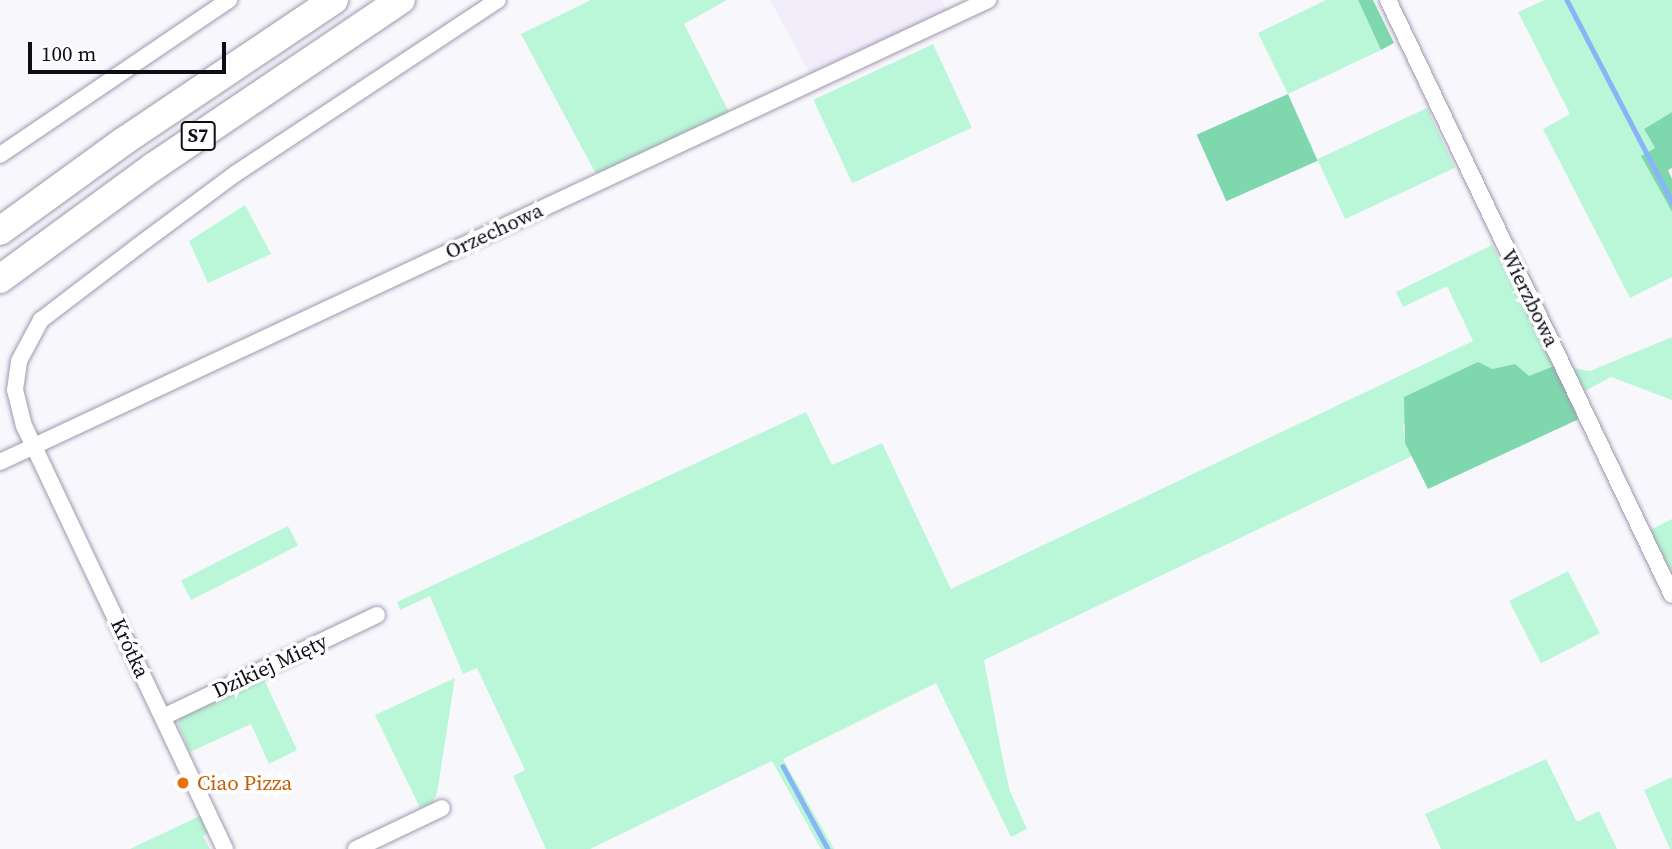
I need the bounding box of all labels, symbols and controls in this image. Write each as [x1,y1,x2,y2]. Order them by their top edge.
scale bar [32,28,229,72]
text: 100 m [41,39,96,68]
road number: S7 [180,120,216,152]
street label: Orzechowa [441,197,547,265]
street label: Wierzbowa [1496,245,1564,351]
street label: Krótka [105,614,155,682]
street label: Dzikiej Mięty [209,629,331,703]
place label: Ciao Pizza [197,770,292,796]
marker: Ciao Pizza [175,775,191,791]

